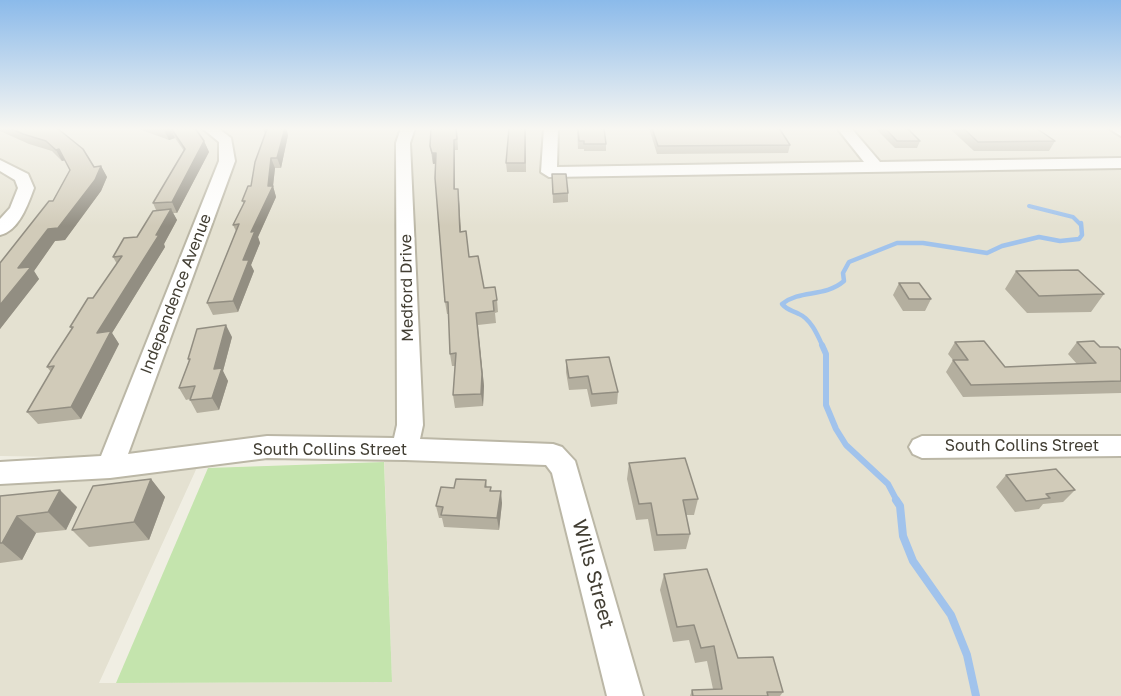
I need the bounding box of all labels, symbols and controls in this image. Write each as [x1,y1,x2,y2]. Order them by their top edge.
street label: Independence Avenue [137,211,215,377]
street label: Medford Drive [396,234,418,342]
street label: South Collins Street [945,436,1099,456]
street label: South Collins Street [253,440,407,460]
street label: Wills Street [567,517,619,631]

